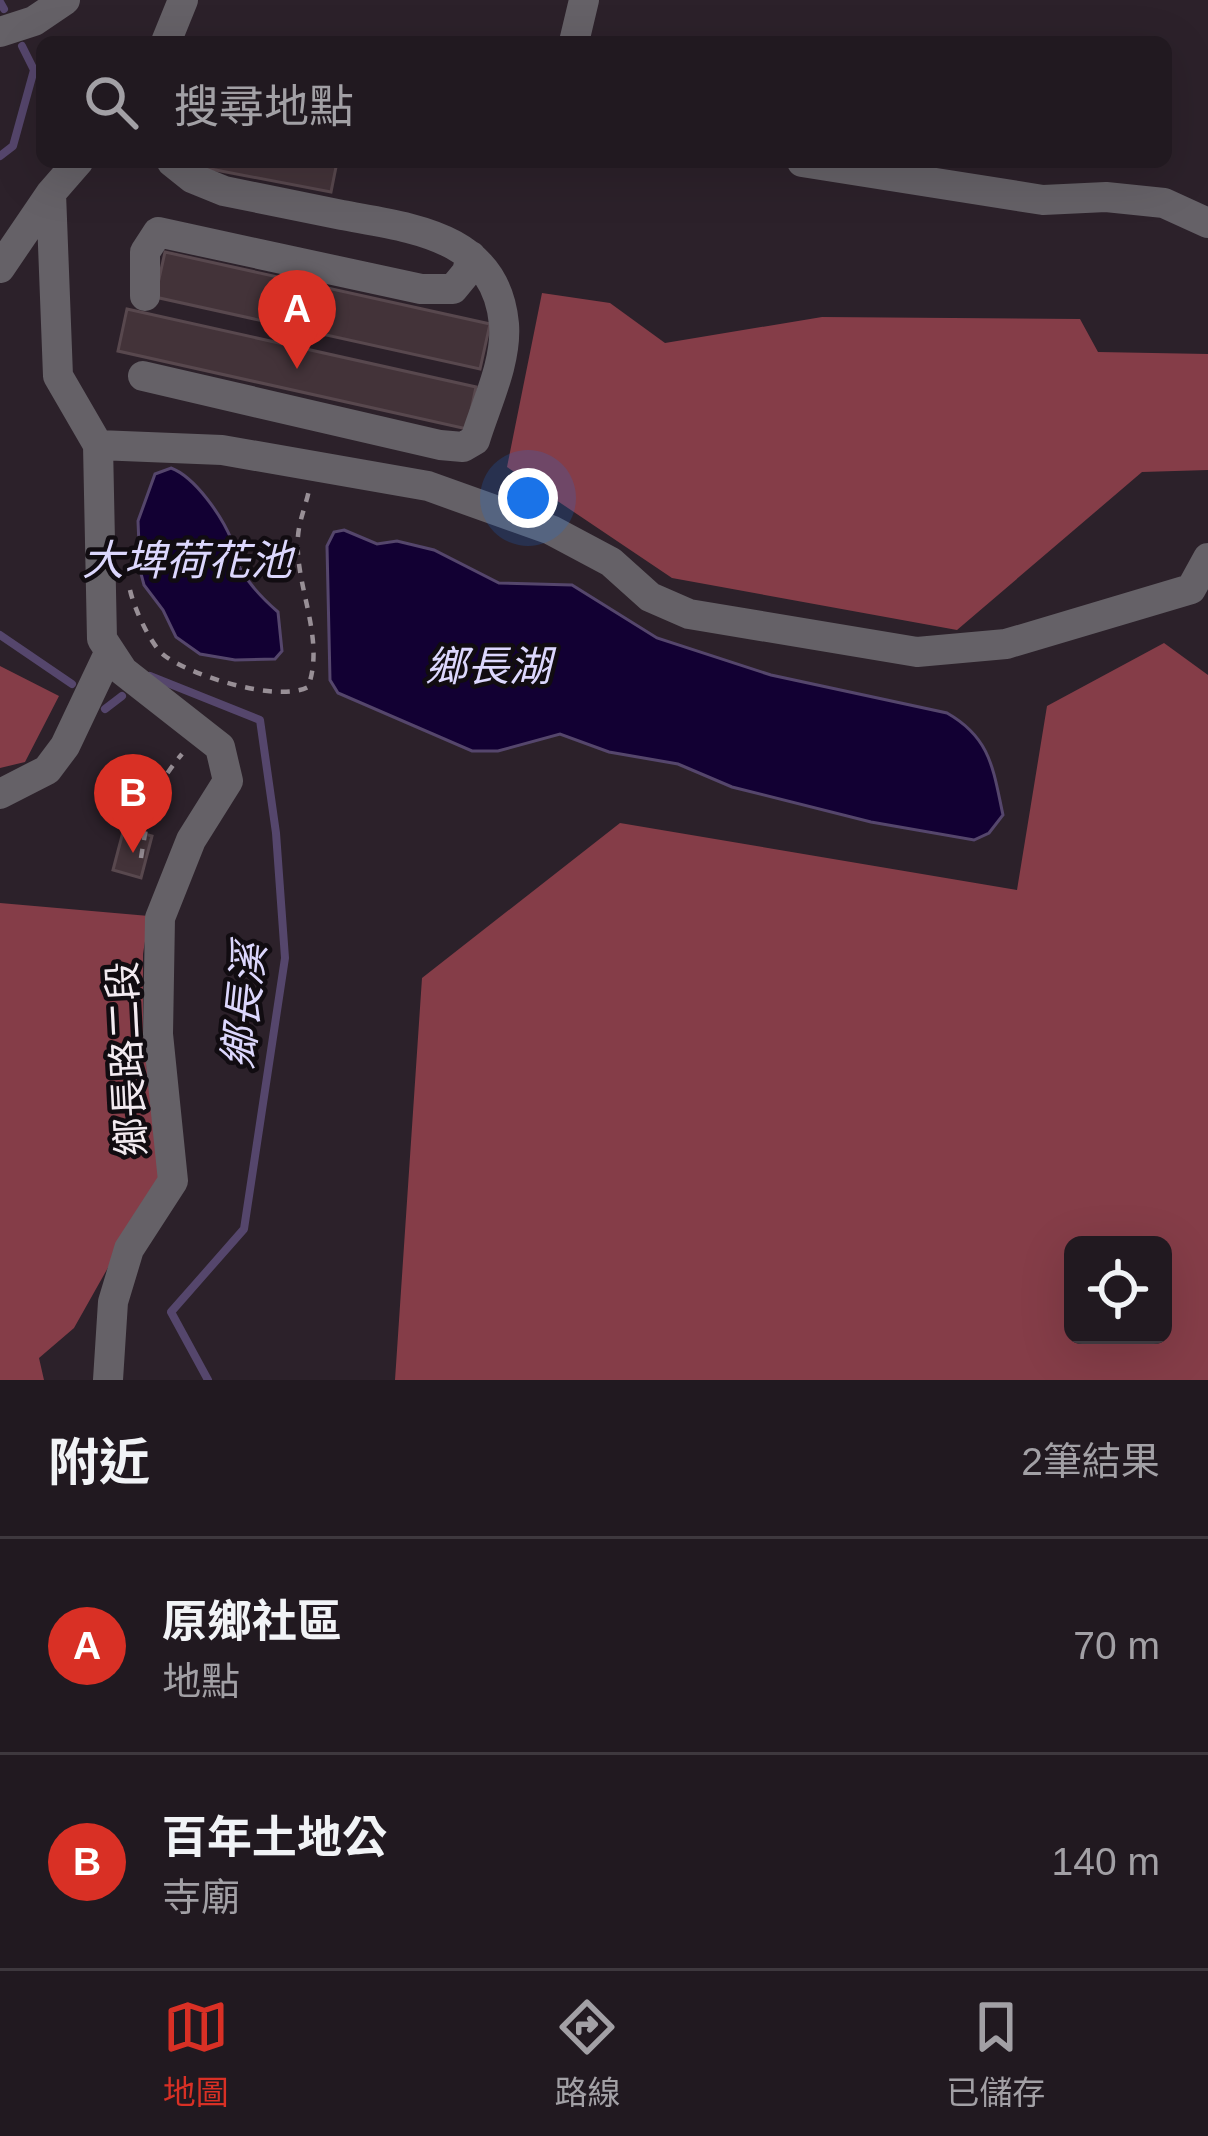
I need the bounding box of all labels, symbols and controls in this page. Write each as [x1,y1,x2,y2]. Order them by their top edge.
search box [36,36,1172,168]
icon: search [78,69,144,135]
text: 搜尋地點 [174,81,354,132]
pin: A [258,270,336,369]
your location [498,468,558,528]
water label: 大埤荷花池 [82,537,296,584]
water label: 鄉長湖 [425,643,557,690]
pin: B [94,754,172,853]
water label: 鄉長溪 [214,936,274,1071]
street label: 鄉長路二段 [100,961,154,1157]
map controls [1064,1236,1172,1344]
button: locate [1064,1236,1172,1344]
text: 附近 [48,1434,150,1491]
text: 2筆結果 [1021,1440,1160,1483]
text: 原鄉社區 [162,1596,342,1647]
text: A [73,1624,101,1667]
text: 70 m [1073,1624,1160,1667]
text: 地點 [162,1660,240,1703]
text: 百年土地公 [162,1812,387,1863]
text: B [73,1840,101,1883]
text: 140 m [1052,1840,1160,1883]
text: 寺廟 [162,1876,240,1919]
tab: 地圖 [163,1994,229,2114]
tab: 路線 [554,1994,620,2114]
tab: 已儲存 [946,1994,1045,2114]

